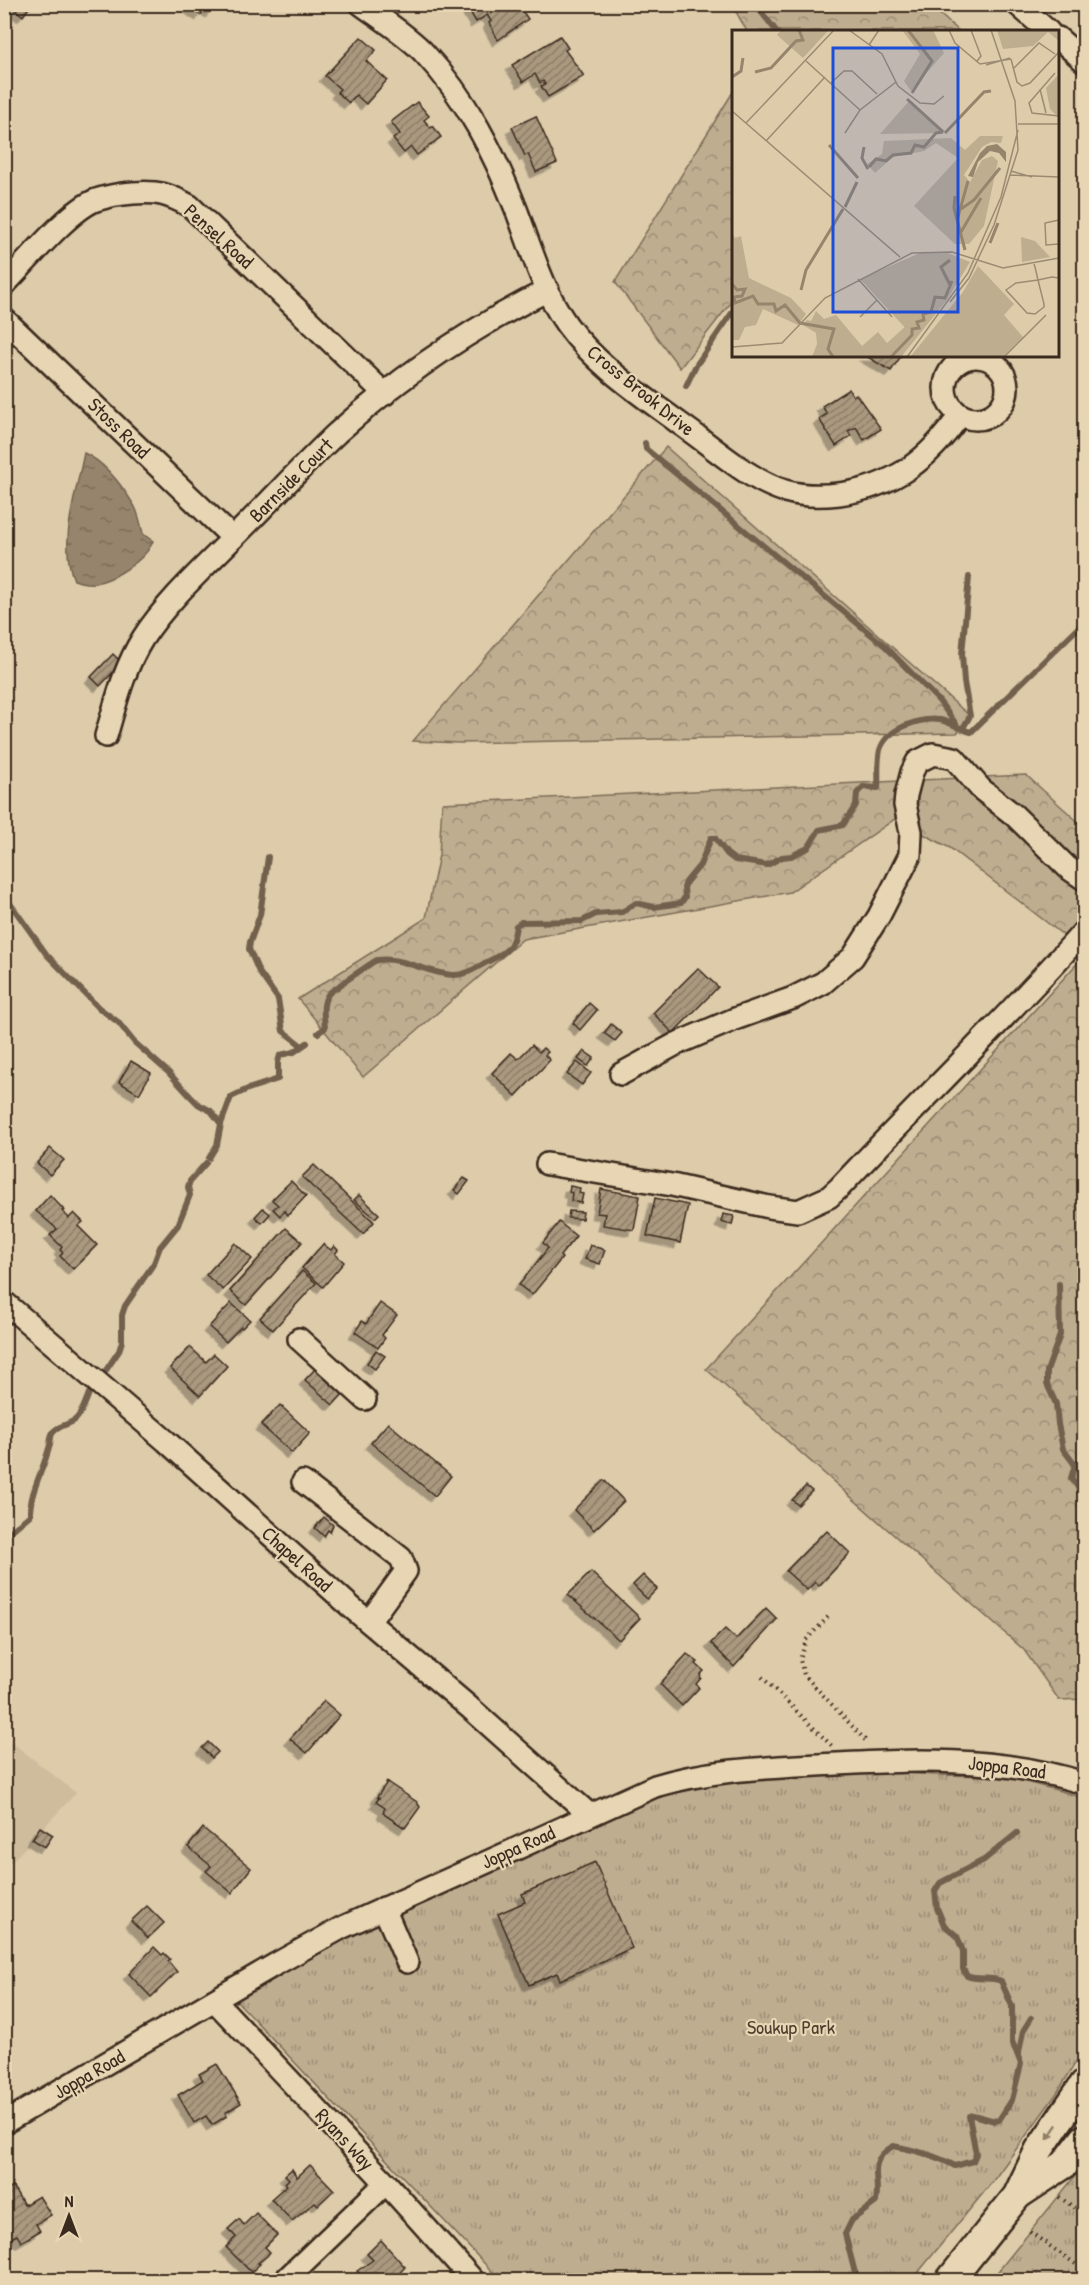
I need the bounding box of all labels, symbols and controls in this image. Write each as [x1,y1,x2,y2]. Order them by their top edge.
inset map [732,30,1059,357]
street label: Pensel Road [179,197,260,274]
street label: Cross Brook Drive [582,338,701,441]
street label: Stoss Road [82,391,157,464]
street label: Barnside Court [243,431,339,528]
street label: Chapel Road [256,1520,339,1598]
street label: Joppa Road [967,1748,1048,1785]
street label: Joppa Road [477,1818,559,1875]
park label: Soukup Park [747,2013,835,2040]
street label: Joppa Road [48,2042,129,2105]
street label: Ryans Way [310,2102,381,2175]
one-way arrow [1046,2124,1057,2141]
north arrow [39,2186,99,2246]
text: N [65,2190,74,2212]

